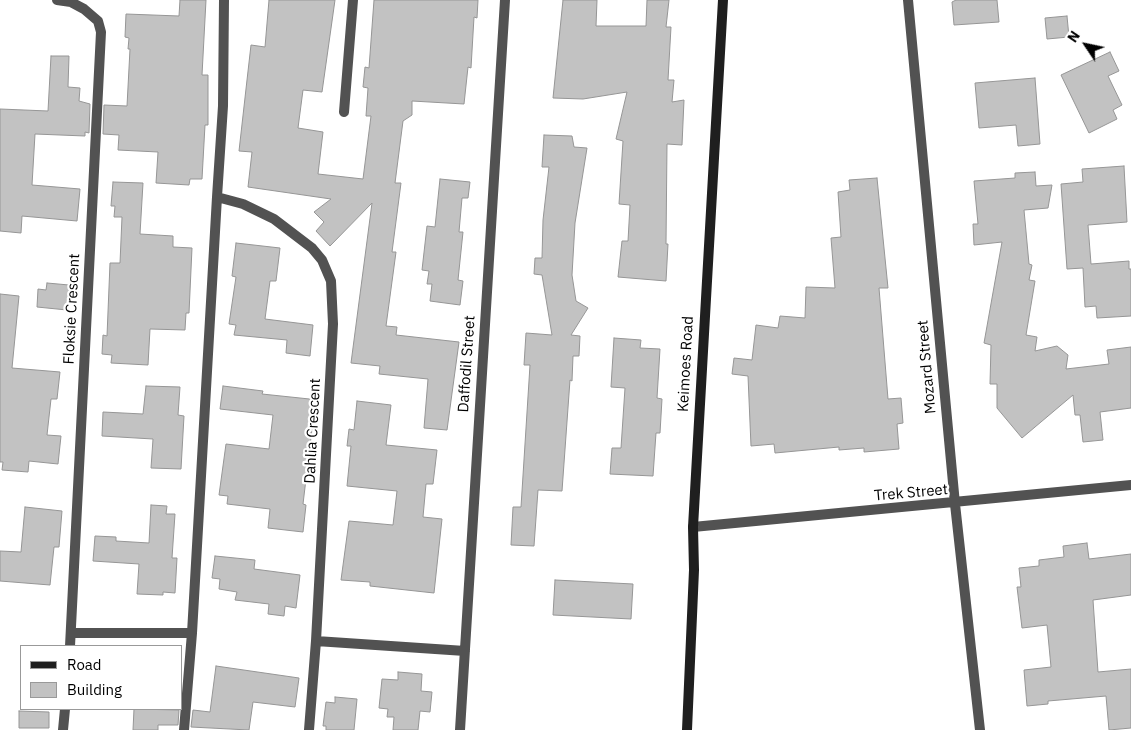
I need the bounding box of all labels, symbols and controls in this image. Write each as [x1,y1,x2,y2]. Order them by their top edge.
north arrow [1061,20,1111,70]
text: N [1063,27,1084,46]
street label: Floksie Crescent [60,253,84,365]
street label: Daffodil Street [455,315,479,413]
street label: Keimoes Road [674,316,698,412]
street label: Mozard Street [914,319,940,415]
street label: Dahlia Crescent [301,378,325,484]
street label: Trek Street [873,481,949,505]
legend [20,645,182,710]
text: Road [67,655,102,674]
text: Building [67,680,122,699]

